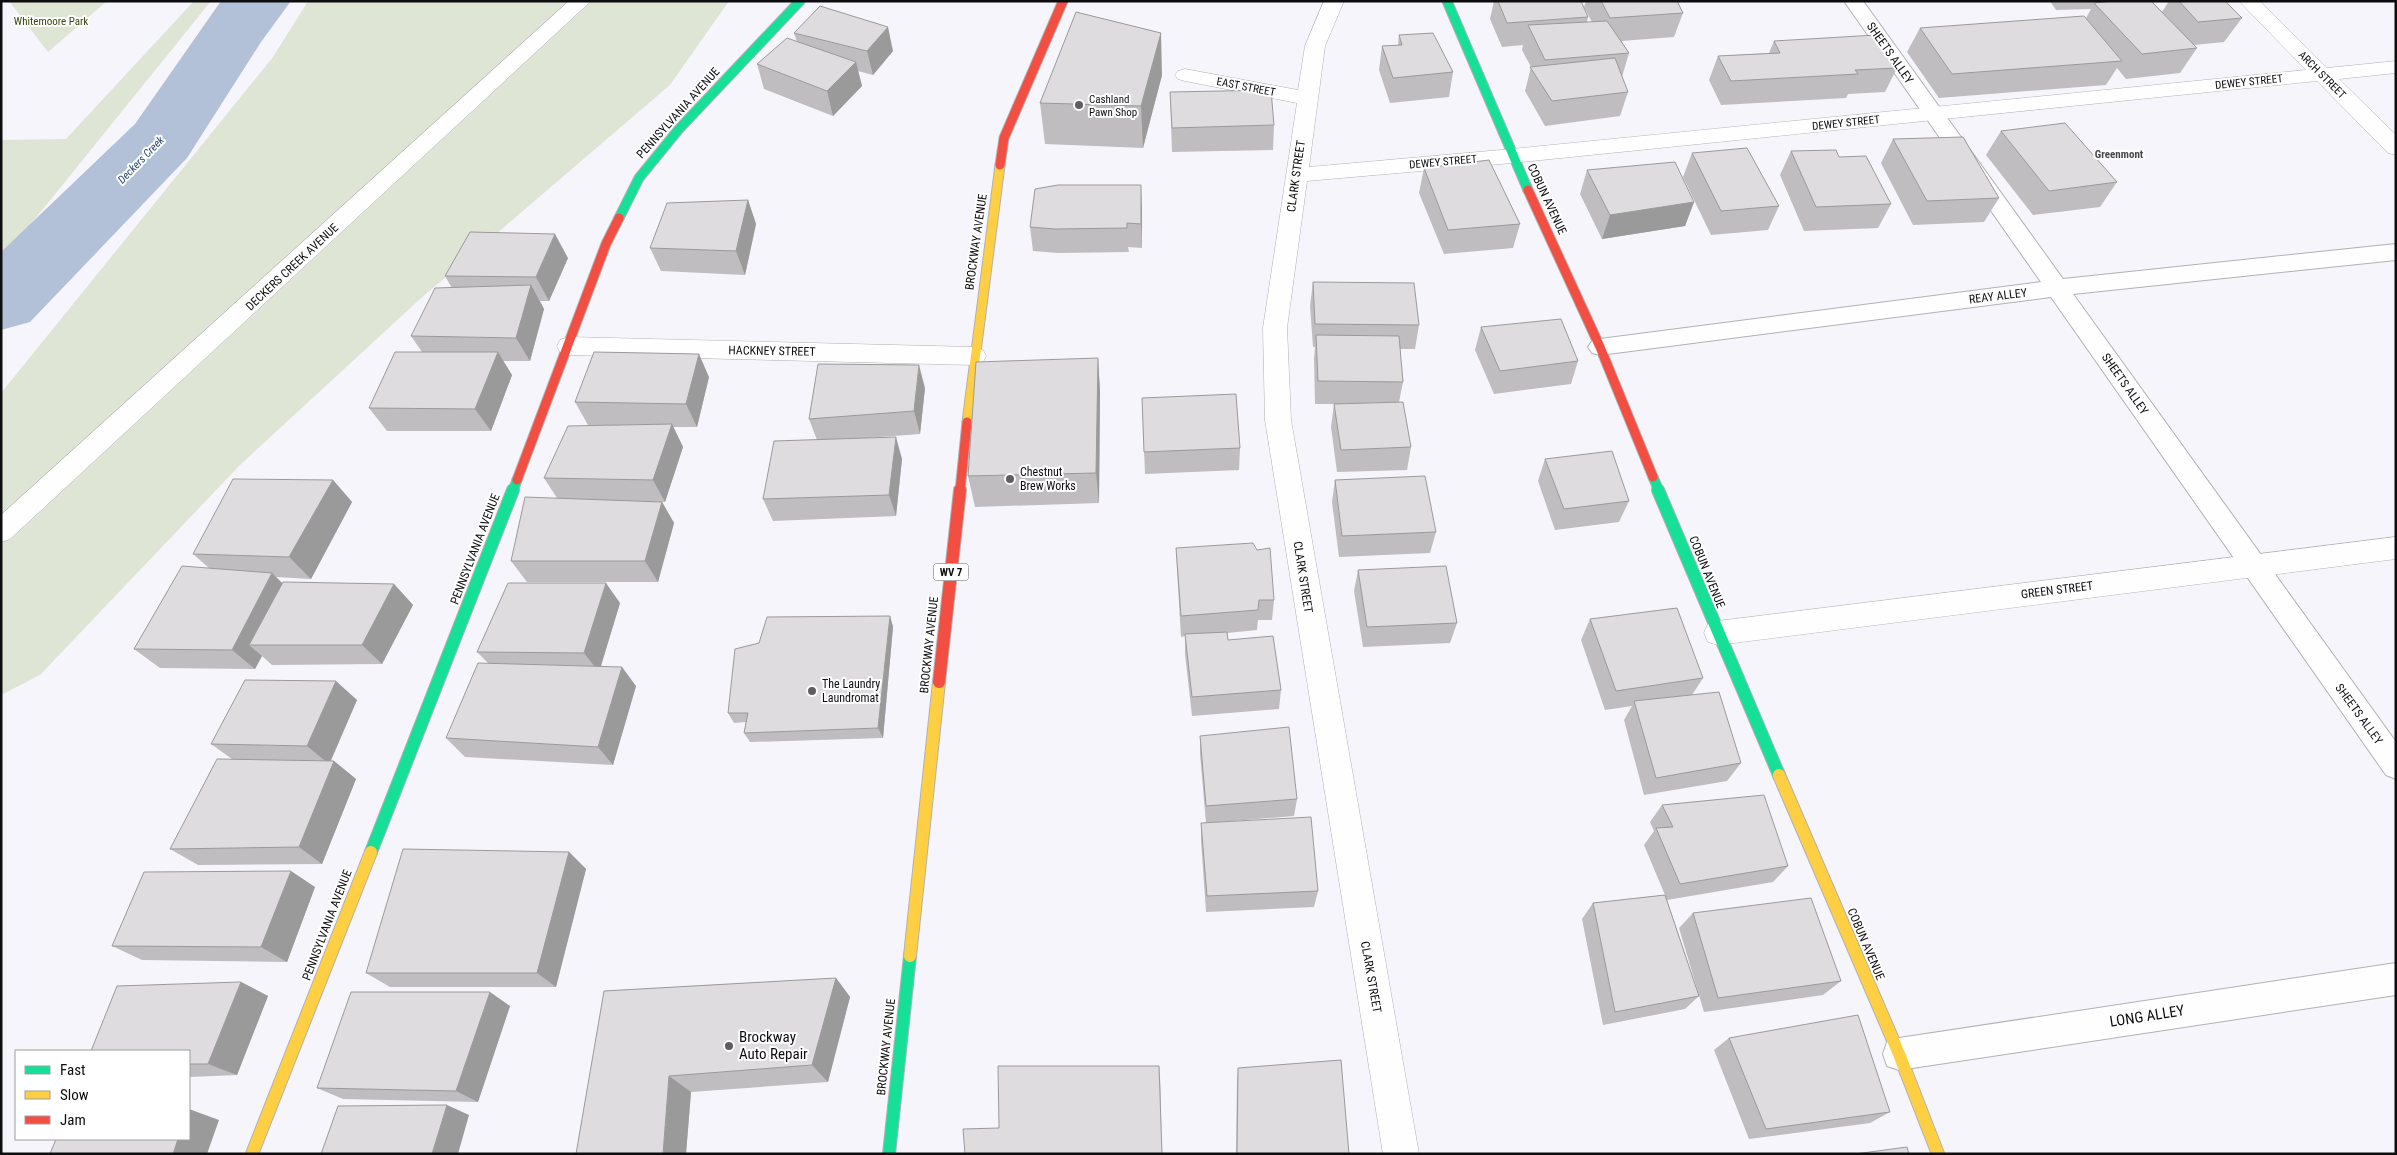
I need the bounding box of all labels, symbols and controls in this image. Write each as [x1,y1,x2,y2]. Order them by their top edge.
park label: Whitemoore Park [14,15,88,28]
street label: SHEETS ALLEY [1864,20,1917,87]
street label: ARCH STREET [2296,49,2349,102]
street label: PENNSYLVANIA AVENUE [634,65,722,161]
street label: DEWEY STREET [2215,72,2284,92]
street label: EAST STREET [1216,75,1277,99]
place label: Cashland Pawn Shop [1089,93,1137,119]
marker: Cashland Pawn Shop [1073,99,1085,111]
street label: DEWEY STREET [1812,113,1881,133]
water label: Deckers Creek [115,134,167,186]
street label: CLARK STREET [1284,139,1308,213]
district label: Greenmont [2095,148,2144,161]
street label: DEWEY STREET [1409,153,1478,171]
street label: COBUN AVENUE [1524,161,1570,237]
street label: BROCKWAY AVENUE [962,193,990,291]
street label: DECKERS CREEK AVENUE [243,221,341,313]
street label: REAY ALLEY [1968,285,2029,307]
street label: HACKNEY STREET [728,343,816,359]
street label: SHEETS ALLEY [2099,351,2152,418]
place label: Chestnut Brew Works [1020,465,1076,493]
marker: Chestnut Brew Works [1004,473,1016,485]
street label: PENNSYLVANIA AVENUE [447,492,503,606]
street label: COBUN AVENUE [1686,534,1728,610]
street label: CLARK STREET [1290,540,1316,614]
road number: WV 7 [934,564,968,580]
street label: GREEN STREET [2020,579,2094,601]
street label: BROCKWAY AVENUE [917,596,941,694]
place label: The Laundry Laundromat [822,677,880,705]
street label: SHEETS ALLEY [2332,681,2386,748]
marker: The Laundry Laundromat [806,685,818,697]
street label: PENNSYLVANIA AVENUE [299,868,355,982]
street label: COBUN AVENUE [1845,906,1887,982]
street label: CLARK STREET [1358,940,1384,1014]
street label: BROCKWAY AVENUE [874,998,898,1096]
street label: LONG ALLEY [2108,1001,2186,1031]
place label: Brockway Auto Repair [739,1028,808,1063]
marker: Brockway Auto Repair [723,1040,735,1052]
legend [15,1050,190,1140]
text: Fast [60,1061,85,1079]
text: Slow [60,1086,89,1104]
text: Jam [60,1111,86,1129]

